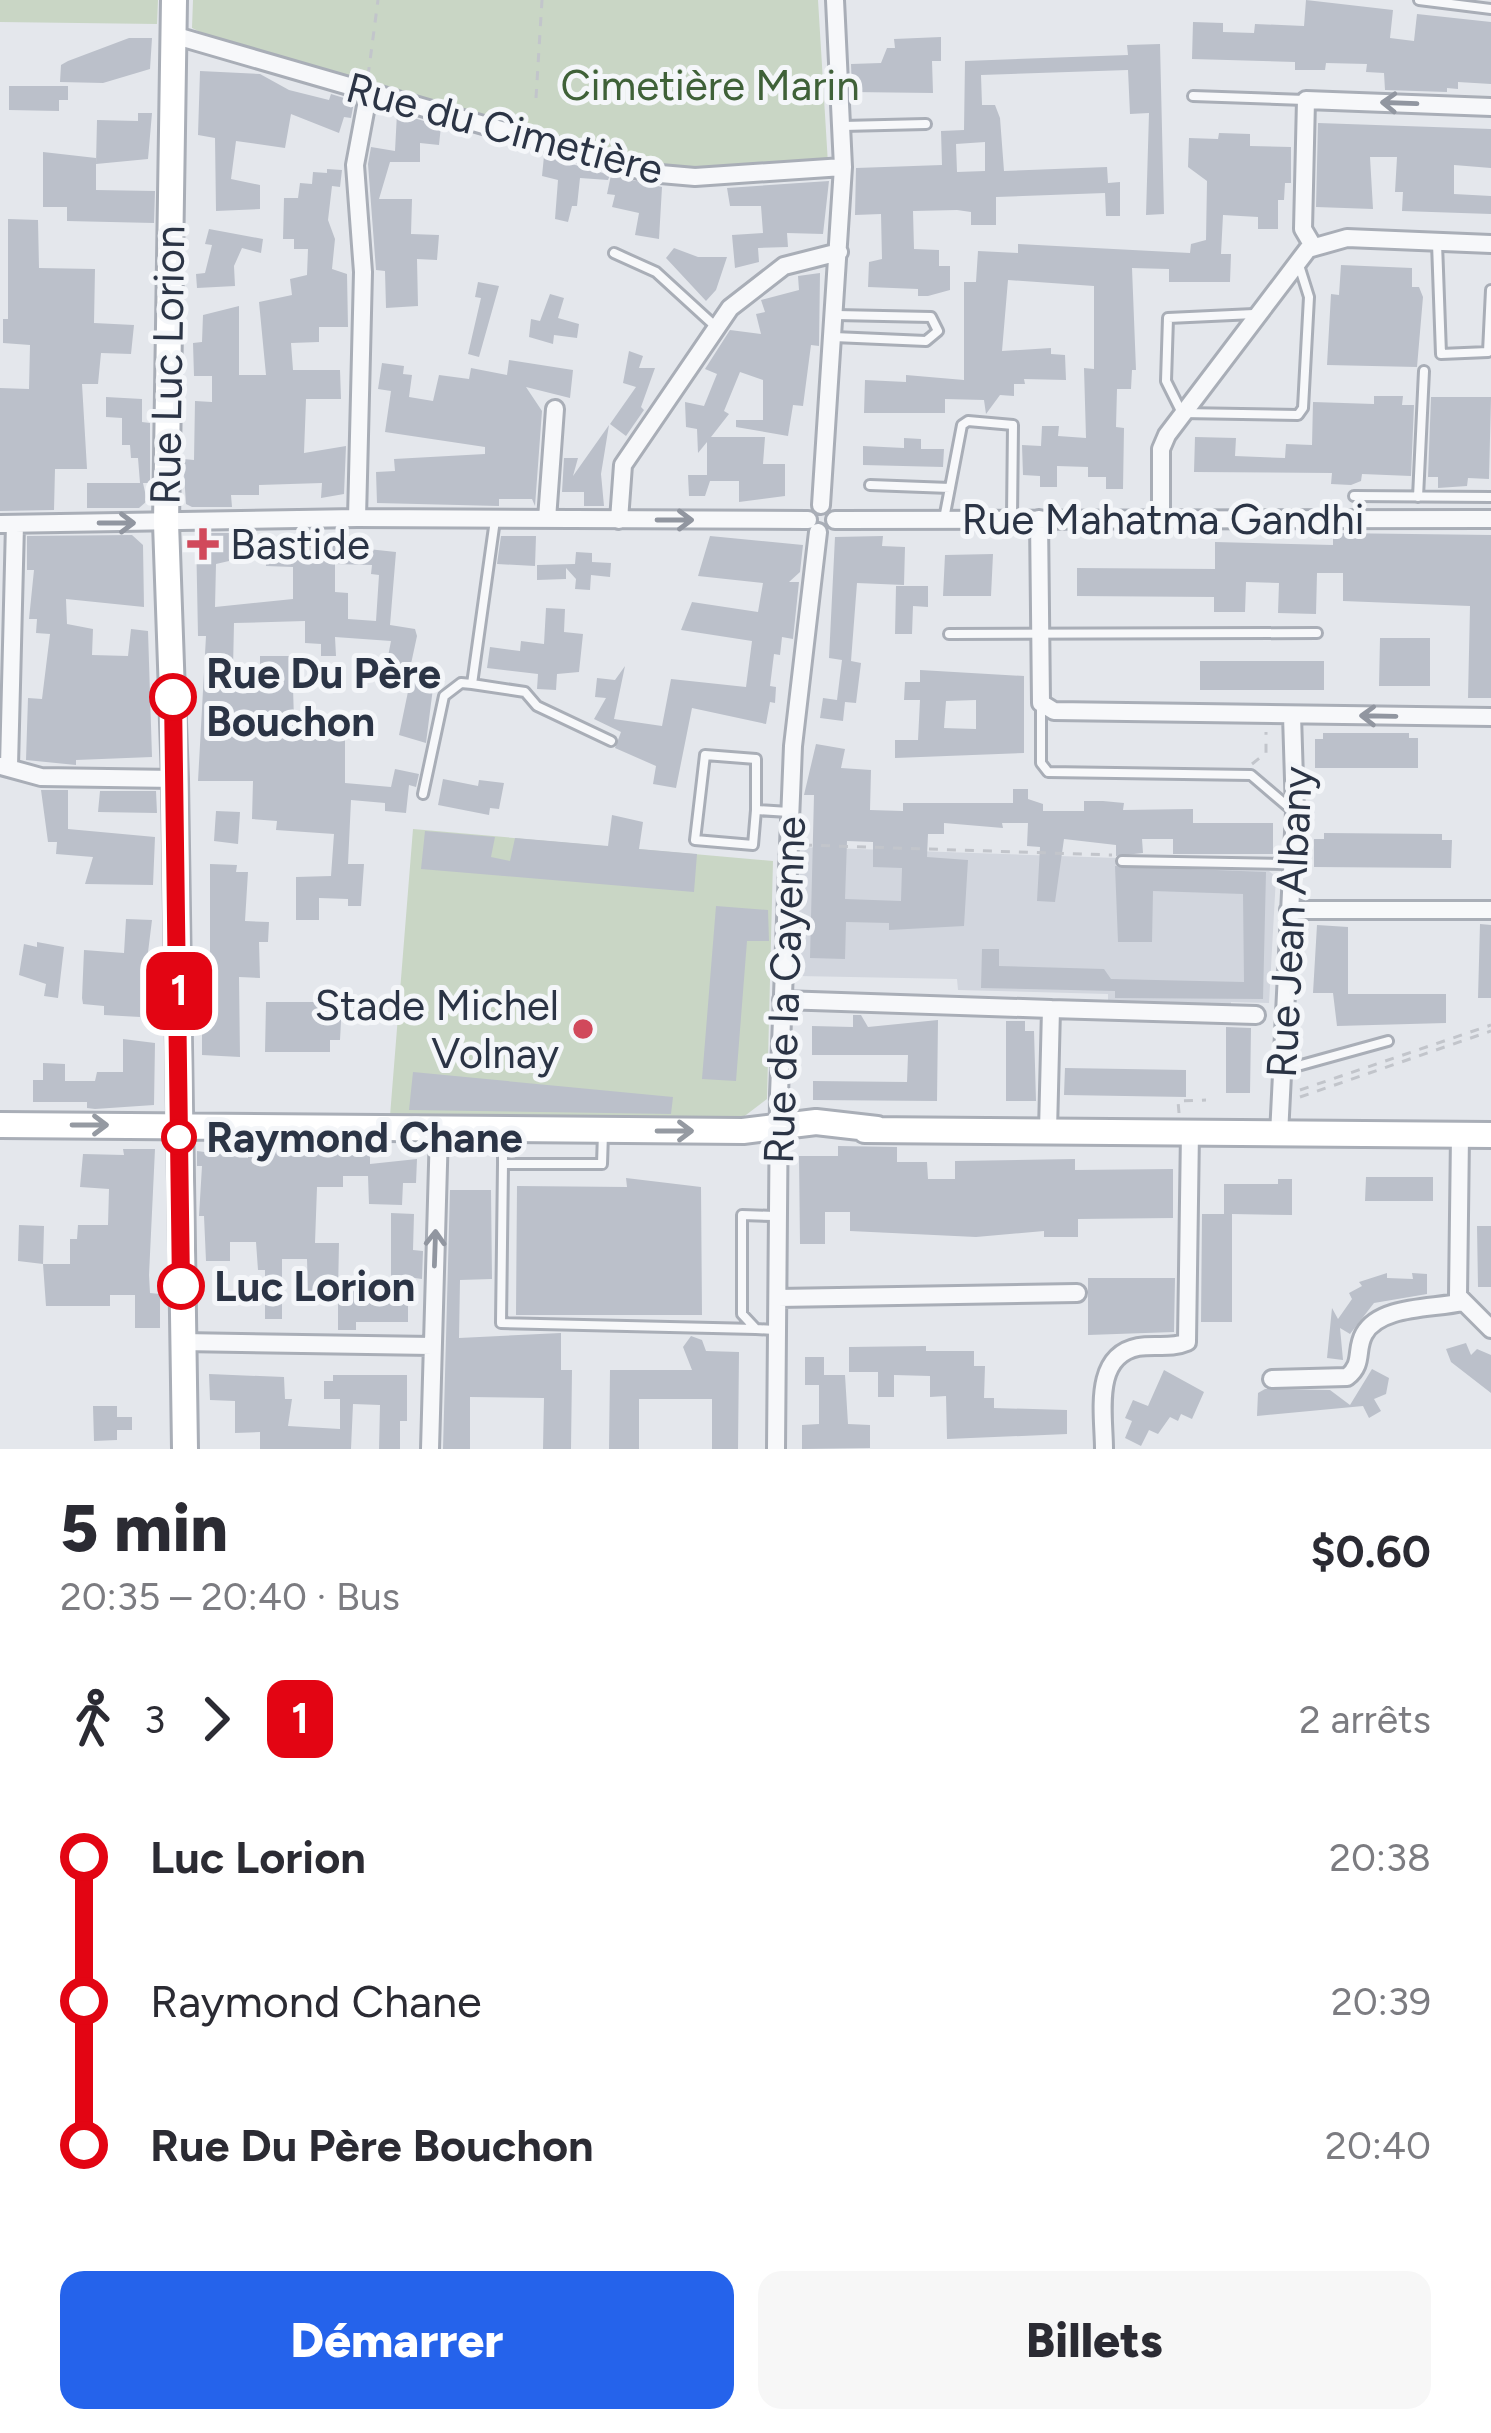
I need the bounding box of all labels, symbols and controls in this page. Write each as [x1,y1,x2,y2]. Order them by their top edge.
park label: Cimetière Marin [560,60,860,111]
street label: Rue du Cimetière [341,62,669,195]
one-way arrow [1380,92,1419,115]
street label: Rue Luc Lorion [140,225,195,505]
street label: Rue Mahatma Gandhi [962,494,1364,545]
one-way arrow [655,509,694,531]
one-way arrow [97,512,136,534]
place label: Bastide [230,519,370,570]
marker: Bastide [187,528,219,560]
place label: Rue Du Père Bouchon [206,648,441,747]
marker: Rue Du Père Bouchon [151,675,195,719]
one-way arrow [1359,705,1398,728]
street label: Rue Jean Albany [1256,765,1323,1079]
street label: Rue de la Cayenne [753,815,816,1165]
line badge: 1 [140,952,218,1030]
text: 1 [170,965,188,1016]
place label: Stade Michel Volnay [314,980,559,1079]
marker: Stade Michel Volnay [570,1016,596,1042]
place label: Raymond Chane [206,1112,523,1163]
one-way arrow [70,1114,109,1136]
one-way arrow [655,1120,694,1142]
marker: Raymond Chane [163,1121,195,1153]
one-way arrow [424,1229,447,1268]
place label: Luc Lorion [214,1261,415,1312]
marker: Luc Lorion [159,1264,203,1308]
text: 5 min [60,1488,228,1568]
text: $0.60 [1310,1524,1431,1578]
text: 20:35 – 20:40 · Bus [60,1573,400,1620]
icon: walk [60,1686,126,1752]
icon: forward [183,1686,249,1752]
text: 1 [291,1693,309,1744]
text: 3 [144,1696,165,1743]
text: 2 arrêts [1299,1696,1431,1743]
text: Luc Lorion [150,1830,366,1884]
text: 20:38 [1329,1834,1431,1881]
text: Raymond Chane [150,1974,482,2028]
text: 20:39 [1331,1978,1431,2025]
text: Rue Du Père Bouchon [150,2118,594,2172]
text: 20:40 [1325,2122,1431,2169]
button: Démarrer [60,2271,734,2409]
button: Billets [758,2271,1431,2409]

